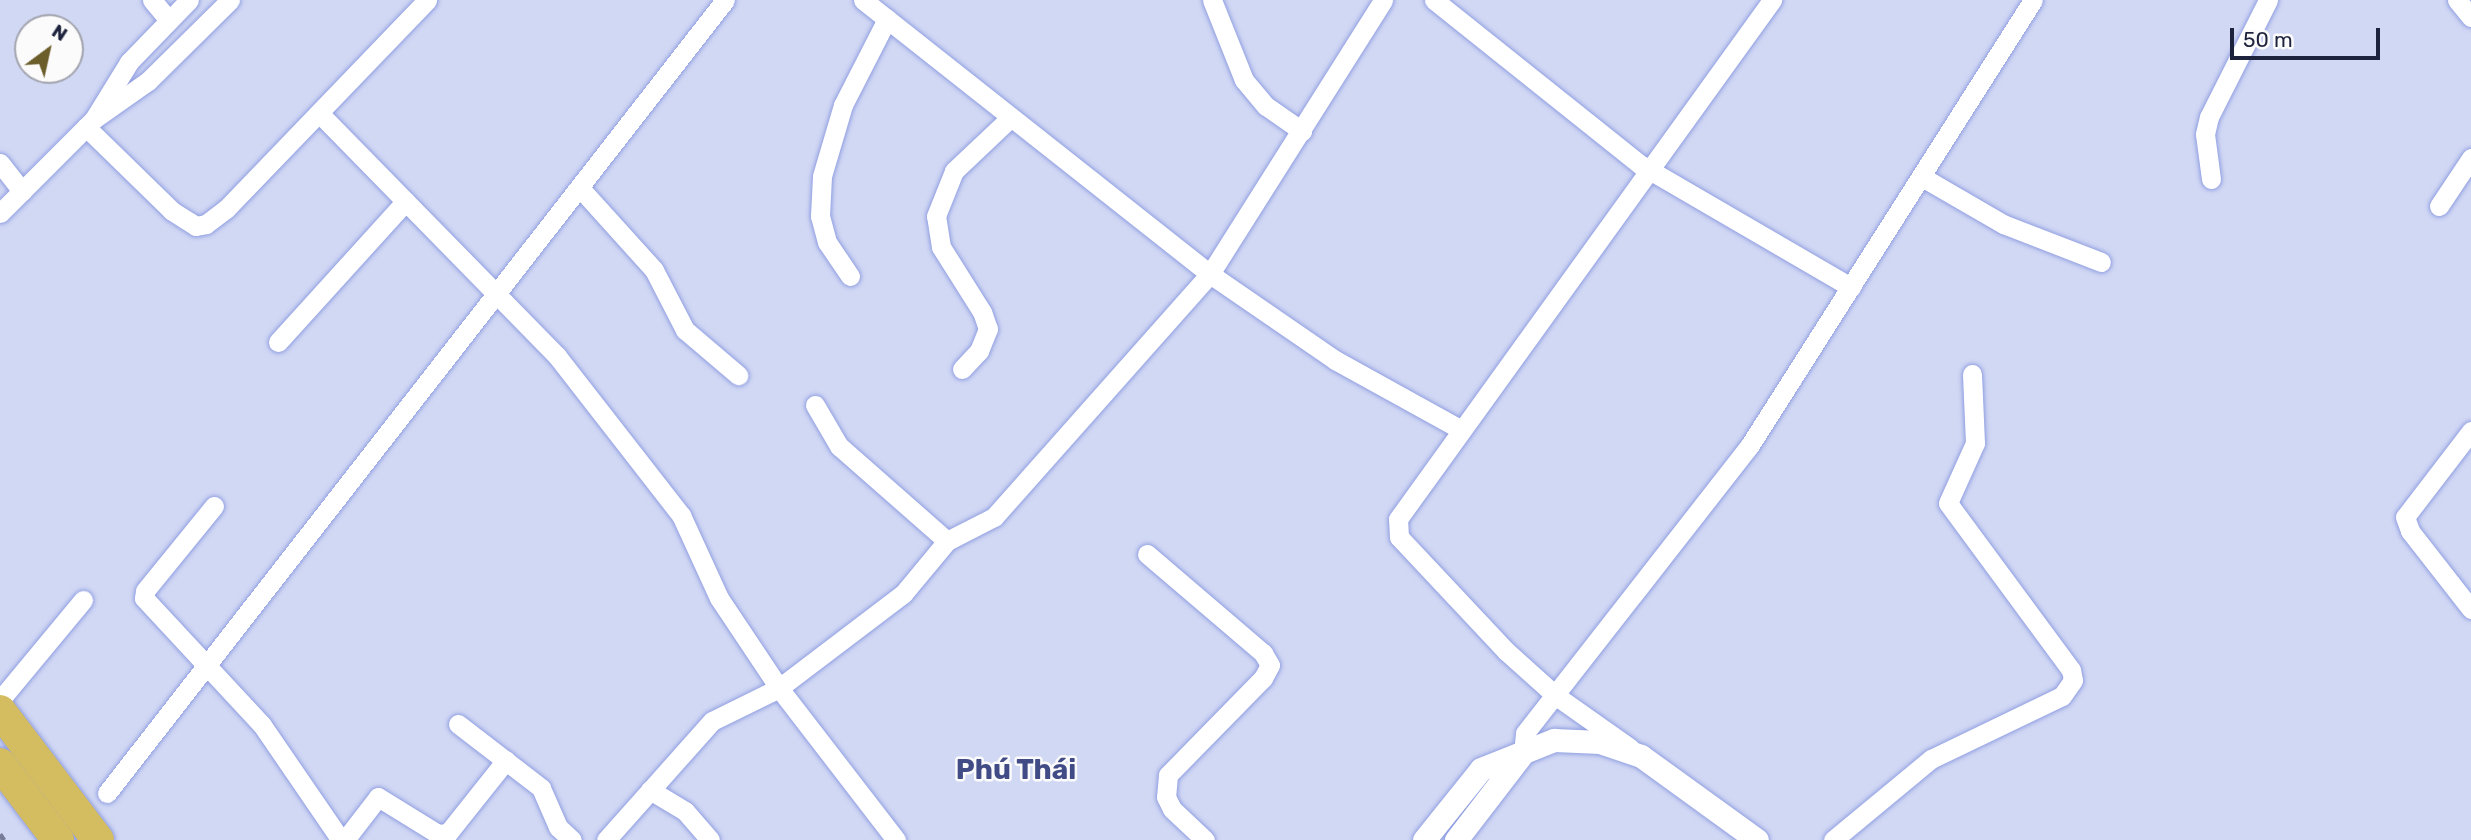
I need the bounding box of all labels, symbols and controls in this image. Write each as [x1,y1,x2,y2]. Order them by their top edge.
north arrow [14,14,84,84]
scale bar [2233,14,2384,58]
text: N [48,19,72,46]
text: 50 m [2243,27,2293,52]
district label: Phú Thái [956,753,1076,787]

